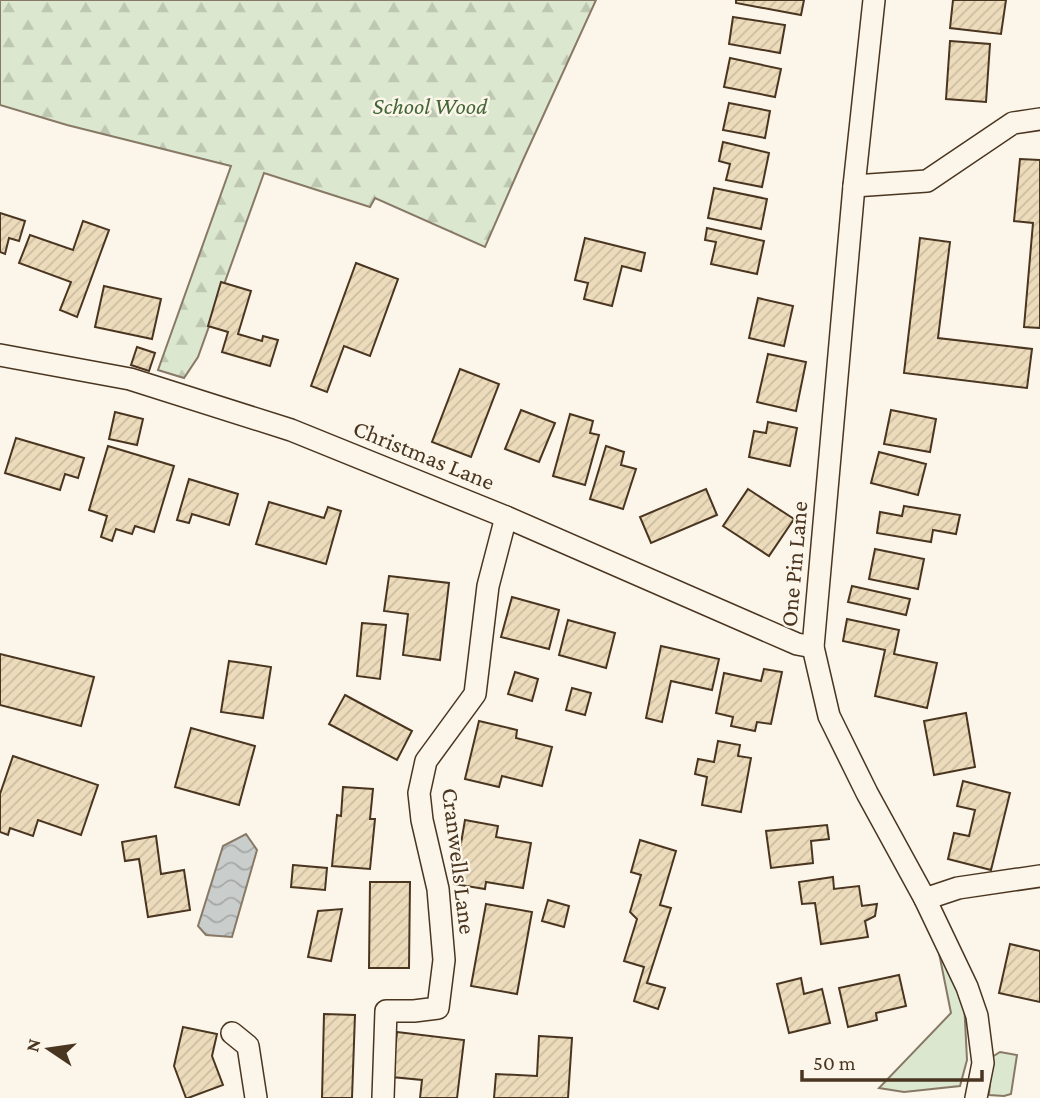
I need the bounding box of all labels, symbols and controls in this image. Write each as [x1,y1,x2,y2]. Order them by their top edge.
park label: School Wood [373,92,488,119]
street label: Christmas Lane [350,414,499,495]
street label: One Pin Lane [775,500,812,628]
street label: Cranwells Lane [437,786,482,936]
north arrow [14,1014,84,1084]
text: N [21,1037,45,1054]
scale bar [802,1038,982,1082]
text: 50 m [813,1051,856,1075]

